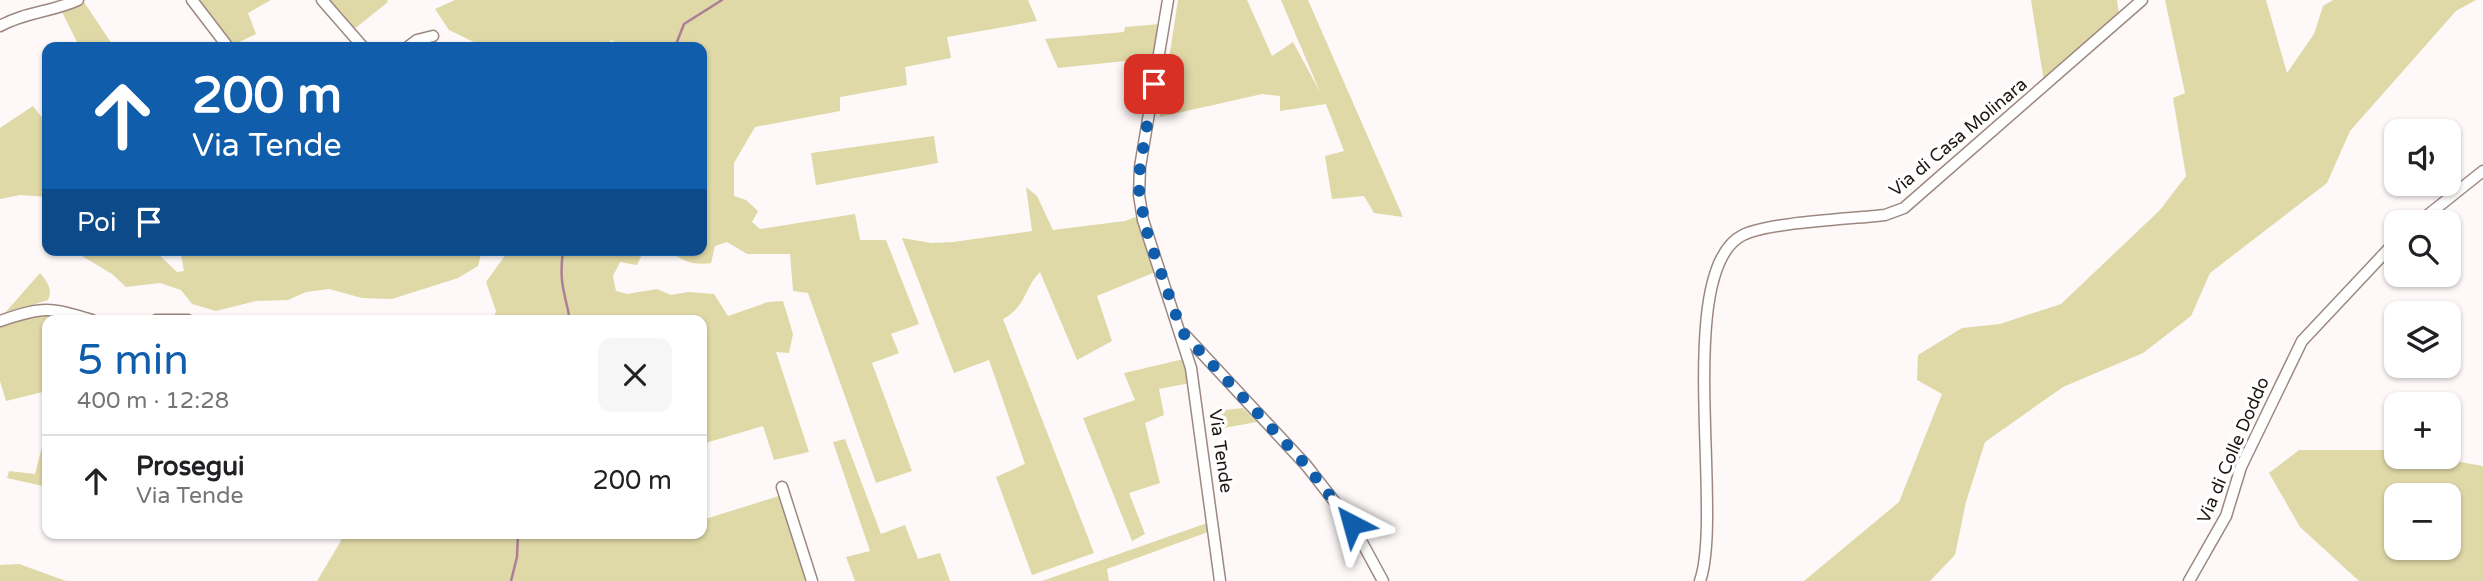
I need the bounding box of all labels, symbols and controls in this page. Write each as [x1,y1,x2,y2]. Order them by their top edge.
pin [1124,54,1184,114]
icon: arrive [1135,65,1173,103]
text: 200 m [192,67,342,126]
icon: ahead [77,70,168,161]
street label: Via di Casa Molinara [1885,73,2031,201]
map controls [2384,119,2461,560]
button: sound [2384,119,2461,196]
text: Via Tende [192,127,342,165]
icon: arrive [130,203,168,241]
text: Poi [77,207,116,238]
button: search [2384,210,2461,287]
button: layers [2384,301,2461,378]
text: 5 min [77,335,189,386]
button: close [598,338,672,412]
street label: Via di Colle Doddo [2192,373,2274,527]
text: 400 m · 12:28 [77,387,229,415]
button: + [2384,392,2461,469]
street label: Via Tende [1204,408,1238,494]
text: Prosegui [136,451,245,482]
icon: ahead [77,462,115,500]
text: 200 m [592,465,672,496]
text: Via Tende [136,482,243,510]
button: − [2384,483,2461,560]
position arrow [1315,487,1389,561]

